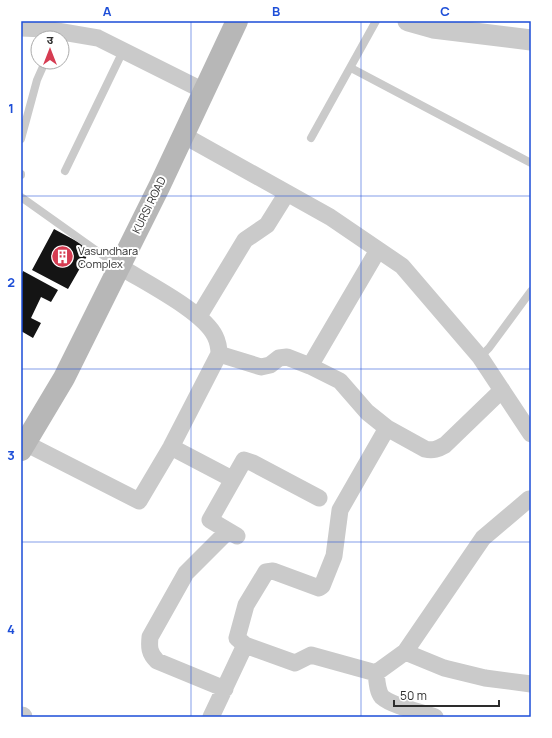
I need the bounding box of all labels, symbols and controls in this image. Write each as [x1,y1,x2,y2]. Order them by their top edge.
text: A [103,2,112,20]
text: B [272,2,280,20]
text: C [440,2,450,20]
north arrow [30,30,70,70]
text: उ [47,32,54,47]
text: 1 [8,99,14,117]
street label: KURSI ROAD [128,174,169,236]
place label: Vasundhara Complex [78,243,138,271]
building icon: Vasundhara Complex [50,244,76,270]
text: 2 [7,273,15,291]
text: 3 [7,446,15,464]
text: 4 [7,620,15,638]
scale bar [394,682,499,708]
text: 50 m [400,687,427,704]

